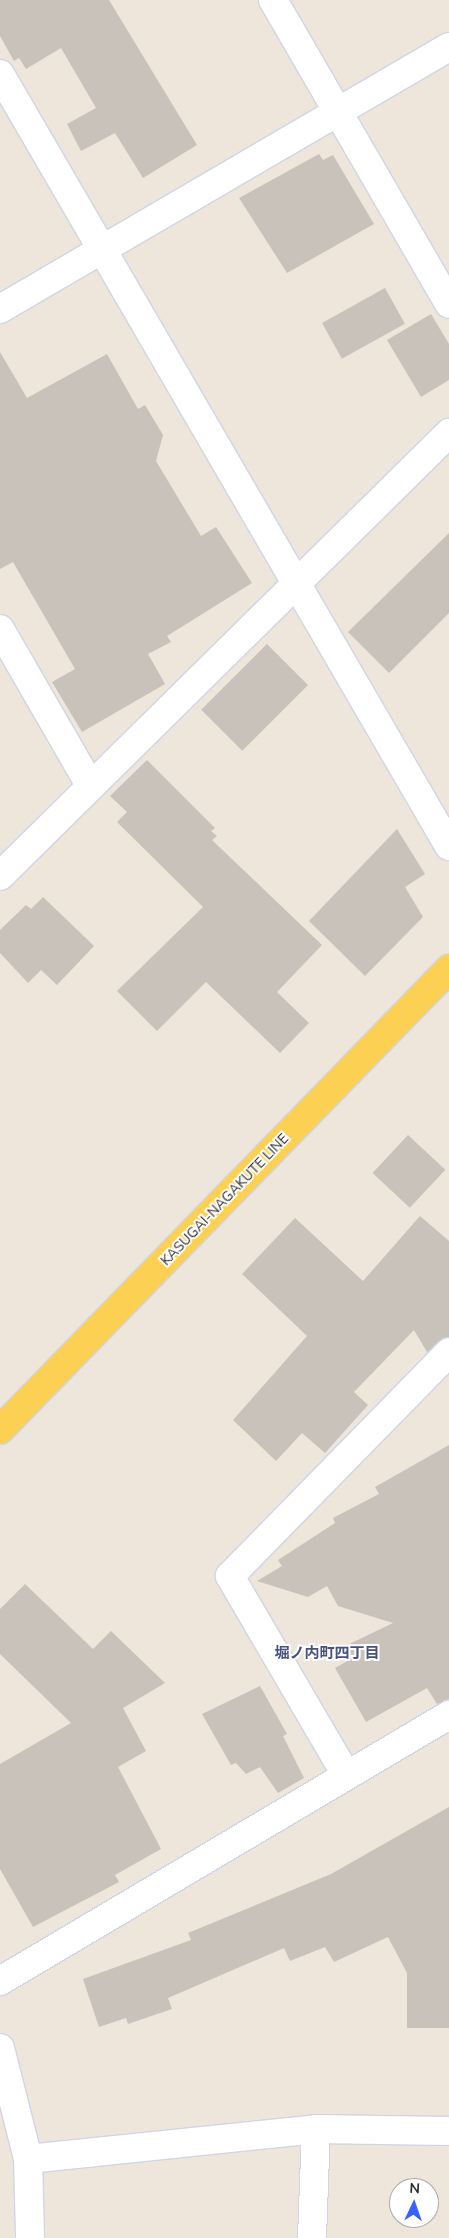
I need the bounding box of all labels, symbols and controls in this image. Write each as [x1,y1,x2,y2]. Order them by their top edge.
street label: KASUGAI-NAGAKUTE LINE [158,1131,292,1269]
district label: 堀ノ内町四丁目 [275,1645,379,1663]
north arrow [389,2178,439,2228]
text: N [409,2179,420,2198]

